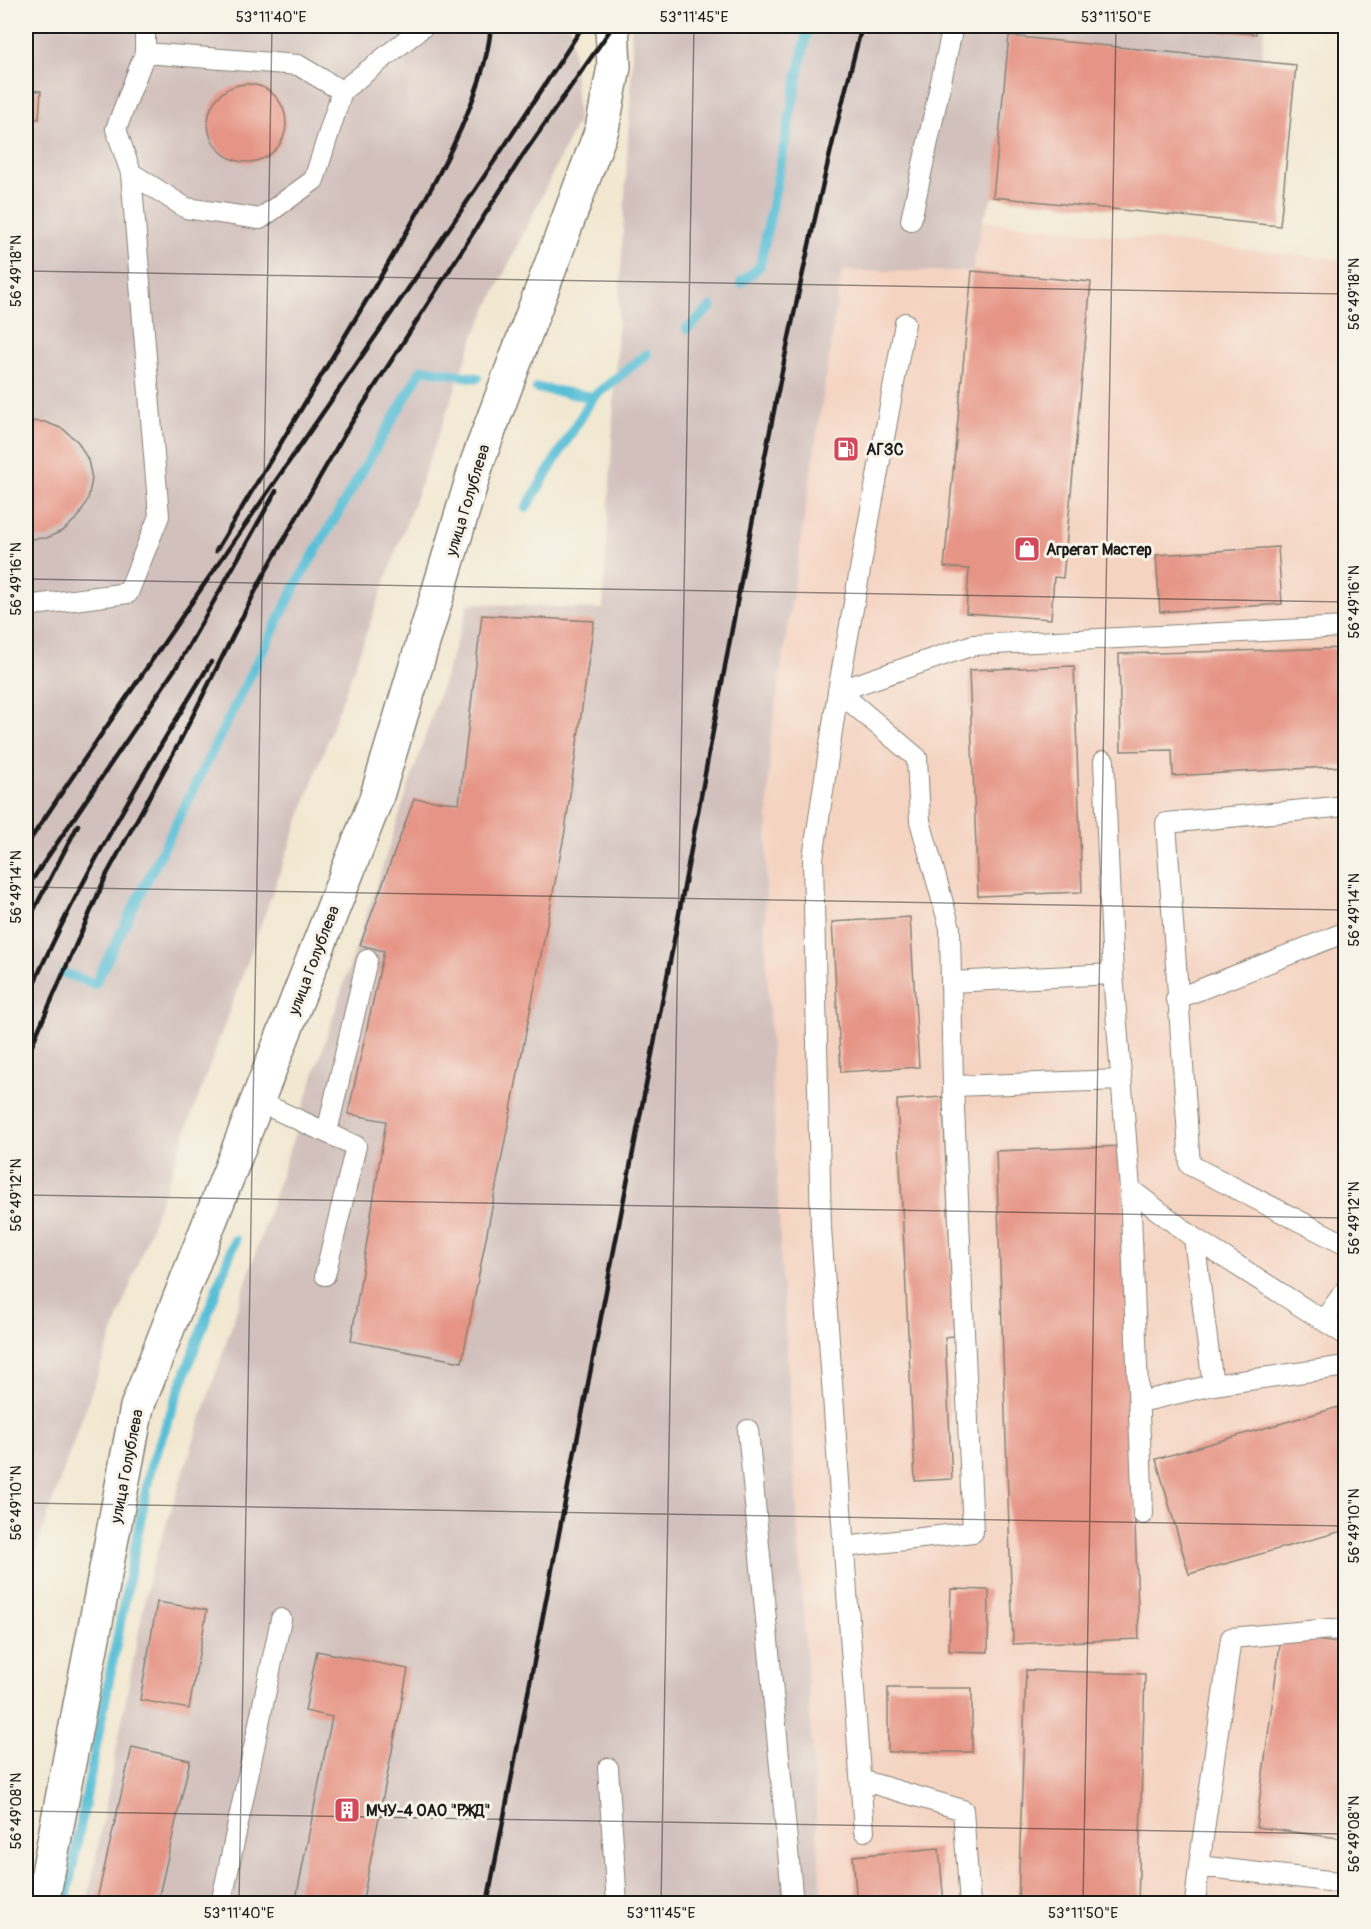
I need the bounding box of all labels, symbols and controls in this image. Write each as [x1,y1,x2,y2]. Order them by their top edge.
text: 53°11'40"E [236,8,307,27]
text: 53°11'45"E [660,8,728,27]
text: 53°11'50"E [1081,8,1151,27]
text: 56°49'18"N [7,235,26,307]
text: 56°49'18"N [1345,258,1364,330]
fuel station icon: АГЗС [831,434,861,464]
place label: АГЗС [866,440,904,460]
street label: улица Голублева [441,442,494,559]
shop icon: Агрегат Мастер [1012,534,1042,564]
place label: Агрегат Мастер [1046,540,1152,560]
text: 56°49'16"N [7,542,26,616]
text: 56°49'16"N [1345,565,1364,639]
text: 56°49'14"N [7,850,26,924]
text: 56°49'14"N [1345,873,1364,947]
street label: улица Голублева [284,903,344,1019]
text: 56°49'12"N [7,1158,26,1232]
text: 56°49'12"N [1345,1181,1364,1255]
street label: улица Голублева [106,1408,148,1526]
text: 56°49'10"N [7,1465,26,1541]
text: 56°49'10"N [1345,1488,1364,1564]
text: 56°49'08"N [7,1773,26,1849]
building icon: МЧУ-4 ОАО "РЖД" [332,1795,362,1825]
text: 56°49'08"N [1345,1796,1364,1872]
place label: МЧУ-4 ОАО "РЖД" [366,1801,491,1821]
text: 53°11'40"E [204,1904,275,1923]
text: 53°11'45"E [627,1904,695,1923]
text: 53°11'50"E [1048,1904,1118,1923]

